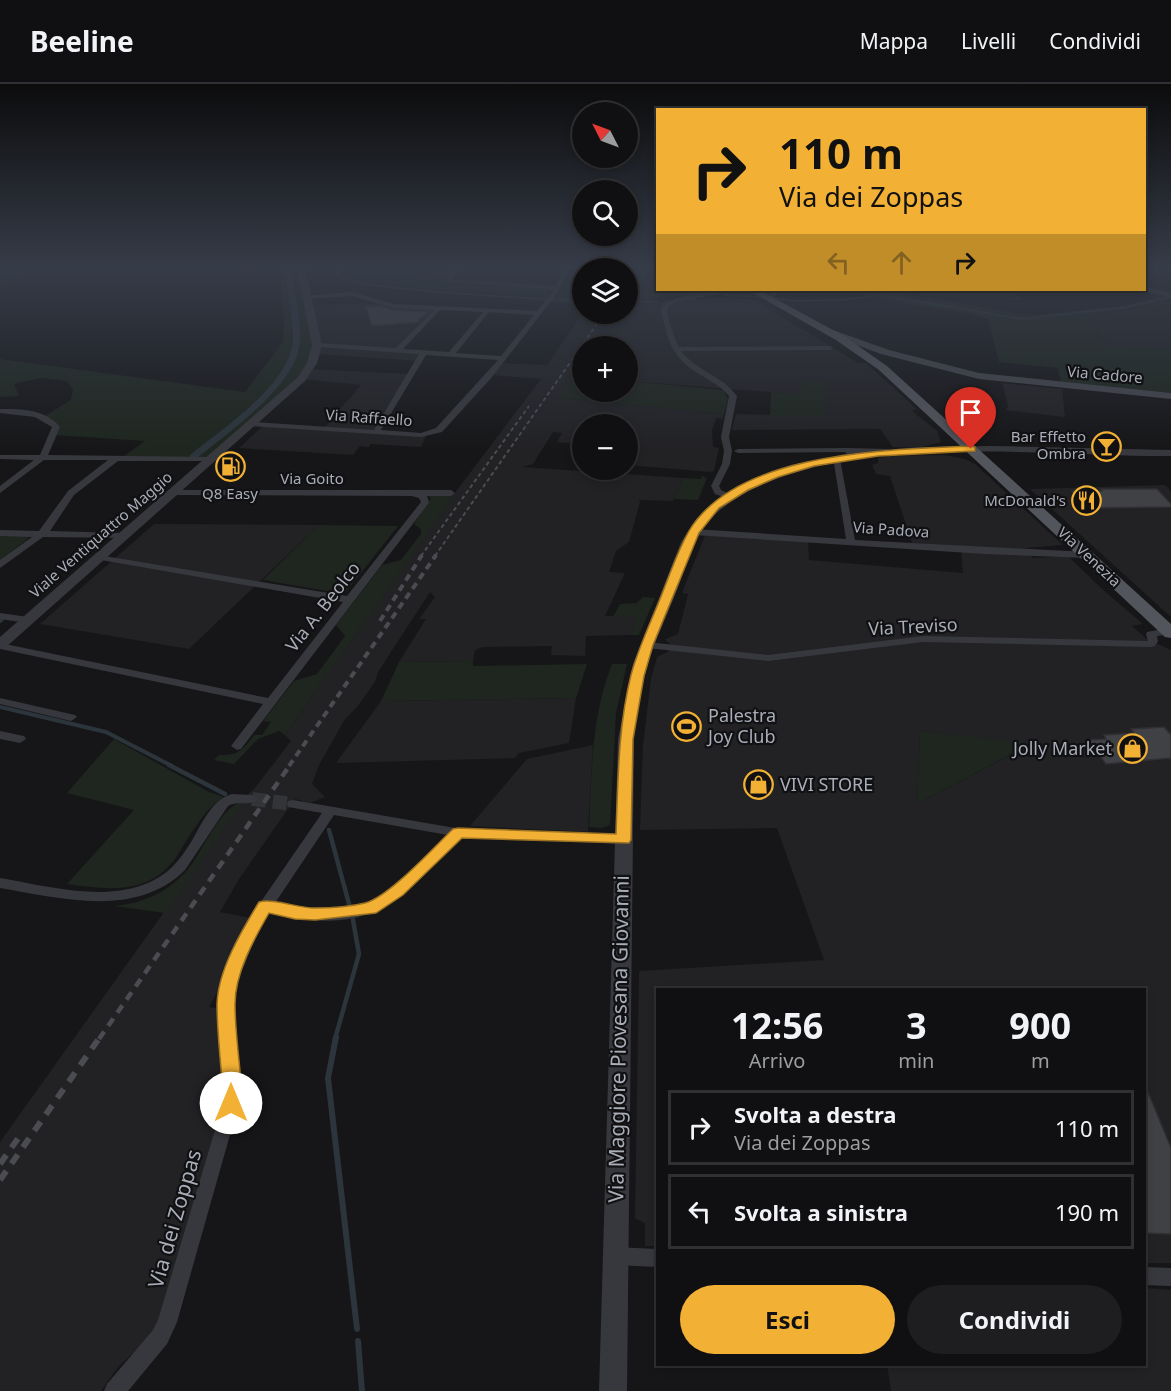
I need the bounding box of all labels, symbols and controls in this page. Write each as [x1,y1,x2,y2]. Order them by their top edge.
text: Beeline [30,22,134,60]
text: Mappa [860,27,928,55]
text: Livelli [961,27,1016,55]
text: Condividi [1049,27,1141,55]
north arrow [572,102,638,168]
map controls [572,102,638,480]
text: 110 m [779,124,903,181]
icon: right [680,132,758,210]
text: Via dei Zoppas [779,178,963,215]
button: search [572,180,638,246]
icon: left [822,246,855,279]
icon: ahead [885,246,918,279]
icon: right [948,246,981,279]
button: layers [572,258,638,324]
button: + [572,336,638,402]
street label: Via Cadore [1066,361,1144,387]
pin [945,387,996,449]
icon: arrive [954,396,987,429]
street label: Via Raffaello [325,404,413,430]
button: − [572,414,638,480]
place label: Bar Effetto Ombra [1011,426,1086,463]
bar icon: Bar Effetto Ombra [1091,430,1123,462]
fuel station icon: Q8 Easy [214,451,246,483]
street label: Viale Ventiquattro Maggio [25,467,176,602]
street label: Via Goito [280,468,344,488]
place label: Q8 Easy [202,483,258,503]
restaurant icon: McDonald's [1071,485,1103,517]
place label: McDonald's [984,490,1066,510]
street label: Via Padova [852,516,930,542]
street label: Via Venezia [1054,522,1125,591]
street label: Via A. Beolco [279,556,365,656]
street label: Via Treviso [868,612,958,640]
place label: Palestra Joy Club [706,703,776,748]
sports icon: Palestra Joy Club [671,710,703,742]
shop icon: Jolly Market [1117,733,1149,765]
place label: Jolly Market [1011,736,1112,760]
shop icon: VIVI STORE [743,769,775,801]
place label: VIVI STORE [780,772,873,796]
street label: Via Maggiore Piovesana Giovanni [601,875,635,1203]
text: 12:56 [731,1001,823,1050]
text: 3 [906,1001,927,1050]
text: 900 [1009,1001,1071,1050]
text: Arrivo [749,1047,805,1074]
text: min [898,1047,934,1074]
text: m [1031,1047,1050,1074]
position arrow [199,1071,263,1135]
text: Svolta a destra [734,1099,897,1129]
icon: right [683,1111,716,1144]
text: 110 m [1055,1113,1119,1143]
text: Via dei Zoppas [734,1129,870,1156]
street label: Via dei Zoppas [141,1146,207,1291]
icon: left [683,1195,716,1228]
text: Svolta a sinistra [734,1197,908,1227]
text: 190 m [1055,1197,1119,1227]
button: Esci [680,1285,895,1354]
button: Condividi [907,1285,1122,1354]

